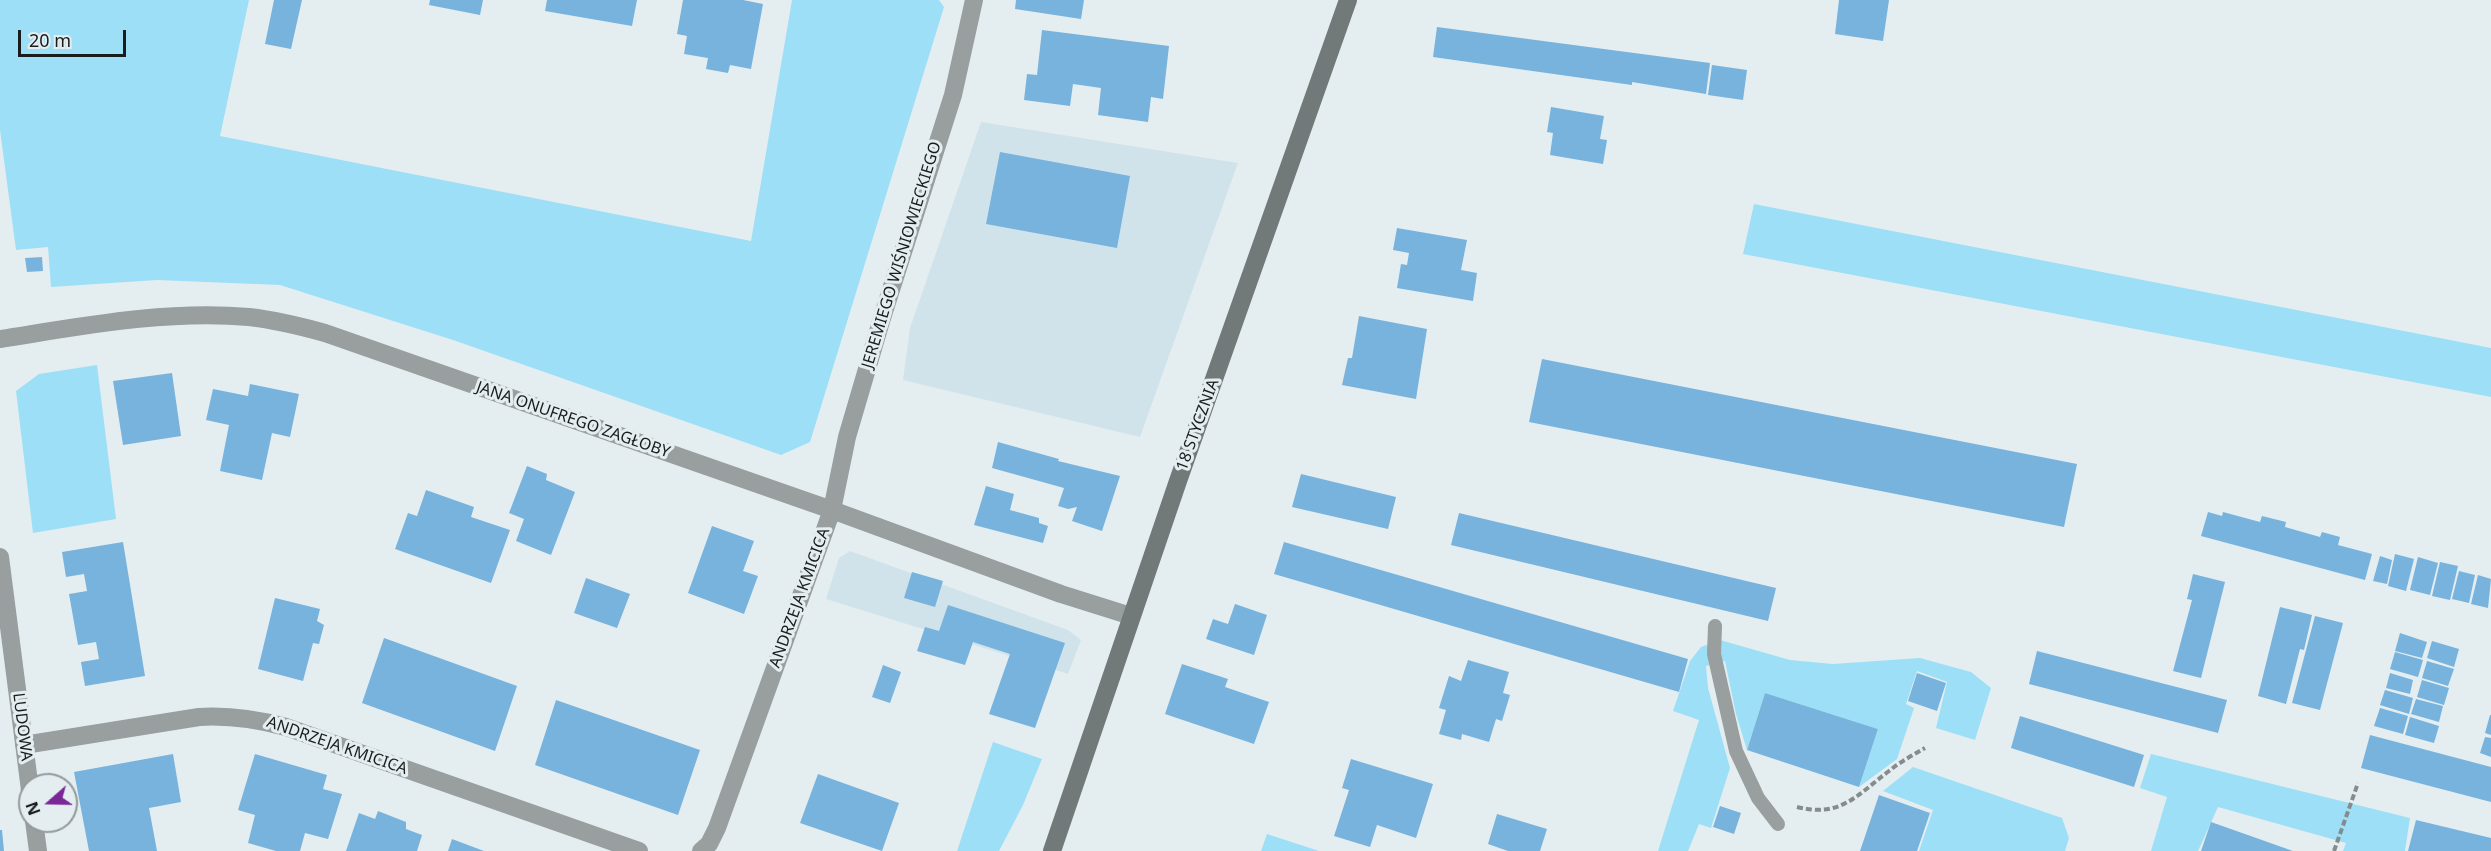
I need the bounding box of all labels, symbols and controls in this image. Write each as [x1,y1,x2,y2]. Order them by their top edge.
scale bar [21,18,129,56]
text: 20 m [29,28,71,52]
street label: JEREMIEGO WIŚNIOWIECKIEGO [858,139,946,371]
street label: 18 STYCZNIA [1173,377,1223,473]
street label: JANA ONUFREGO ZAGŁOBY [474,378,672,462]
street label: ANDRZEJA KMICICA [766,525,834,671]
street label: LUDOWA [8,692,36,762]
street label: ANDRZEJA KMICICA [264,713,410,779]
north arrow [18,773,78,833]
text: N [20,799,46,818]

